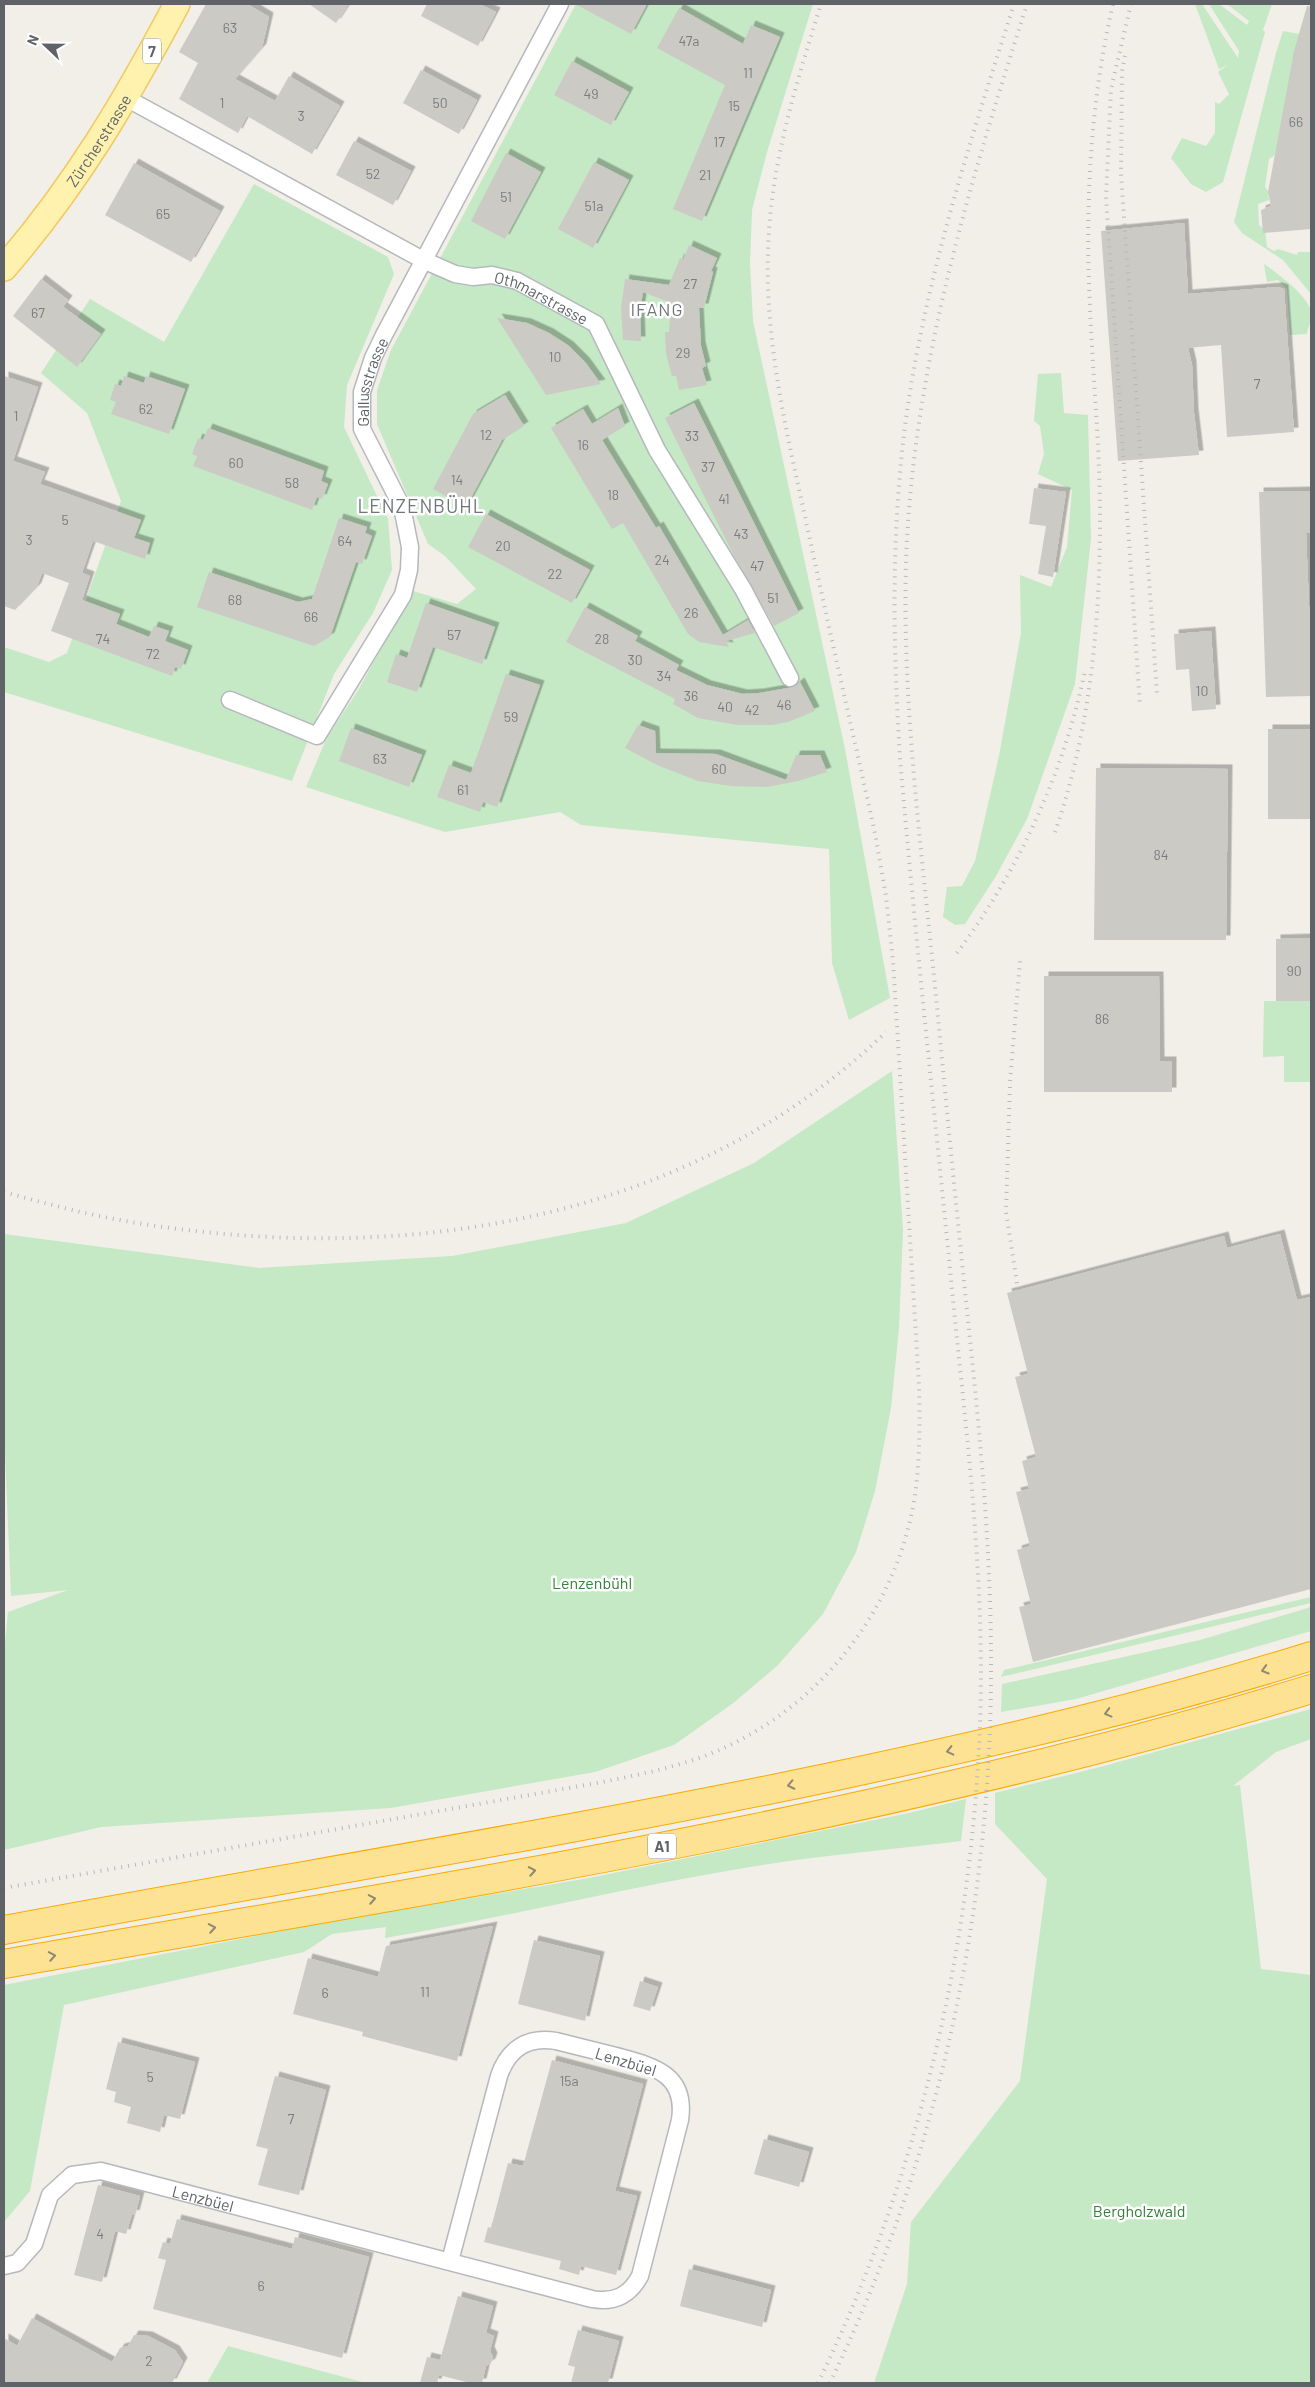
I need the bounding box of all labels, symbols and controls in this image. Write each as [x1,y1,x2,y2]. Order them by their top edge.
house number: 63 [223,19,237,36]
north arrow [20,20,70,70]
text: N [23,32,42,47]
house number: 47a [678,32,700,49]
road number: 7 [143,38,161,64]
house number: 11 [743,64,753,81]
house number: 49 [583,85,599,102]
street label: Zürcherstrasse [62,91,134,190]
house number: 1 [220,94,224,111]
house number: 50 [432,94,448,111]
house number: 15 [728,97,740,114]
house number: 3 [297,107,305,124]
house number: 66 [1289,113,1303,130]
house number: 17 [713,133,725,150]
house number: 52 [366,165,380,182]
house number: 21 [699,166,711,183]
house number: 51 [500,188,512,205]
house number: 51a [585,197,603,214]
house number: 65 [156,205,170,222]
street label: Othmarstrasse [493,266,592,328]
house number: 27 [683,275,697,292]
district label: IFANG [630,298,684,320]
house number: 67 [31,304,45,321]
street label: Gallusstrasse [353,334,391,427]
house number: 29 [676,344,690,361]
house number: 10 [549,348,561,365]
house number: 7 [1254,375,1261,392]
house number: 62 [139,400,153,417]
house number: 1 [14,407,18,424]
house number: 12 [480,426,492,443]
house number: 33 [685,427,699,444]
house number: 16 [577,436,589,453]
house number: 60 [228,454,244,471]
house number: 37 [701,458,715,475]
house number: 14 [451,471,463,488]
house number: 58 [285,474,299,491]
house number: 18 [607,486,619,503]
house number: 41 [718,490,730,507]
district label: LENZENBÜHL [357,494,485,517]
house number: 5 [61,511,69,528]
house number: 43 [734,525,748,542]
house number: 3 [25,531,33,548]
house number: 64 [338,532,352,549]
house number: 20 [495,537,511,554]
house number: 24 [654,551,670,568]
house number: 47 [750,557,764,574]
house number: 22 [547,565,563,582]
house number: 51 [767,589,779,606]
house number: 68 [228,591,242,608]
house number: 26 [684,604,698,621]
house number: 66 [304,608,318,625]
house number: 57 [447,626,461,643]
house number: 74 [96,630,110,647]
house number: 28 [595,630,609,647]
house number: 72 [146,645,160,662]
house number: 30 [627,651,643,668]
house number: 34 [657,667,671,684]
house number: 10 [1196,682,1208,699]
house number: 36 [684,687,698,704]
house number: 46 [777,696,791,713]
house number: 40 [717,698,733,715]
house number: 42 [744,701,760,718]
house number: 59 [504,708,518,725]
house number: 63 [373,750,387,767]
house number: 60 [711,760,727,777]
house number: 61 [457,781,469,798]
house number: 84 [1153,846,1169,863]
house number: 90 [1286,962,1302,979]
house number: 86 [1095,1010,1109,1027]
park label: Lenzenbühl [552,1573,632,1592]
one-way arrow [1261,1664,1269,1674]
one-way arrow [1103,1707,1112,1718]
one-way arrow [945,1745,954,1756]
one-way arrow [787,1779,795,1790]
road number: A1 [648,1834,676,1858]
one-way arrow [527,1866,536,1876]
one-way arrow [367,1895,376,1905]
one-way arrow [207,1923,216,1933]
one-way arrow [47,1951,56,1961]
house number: 11 [420,1983,430,2000]
house number: 6 [321,1984,329,2001]
street label: Lenzbüel [593,2043,659,2079]
house number: 5 [146,2068,154,2085]
house number: 15a [559,2072,579,2089]
house number: 7 [288,2110,295,2127]
street label: Lenzbüel [170,2181,236,2215]
park label: Bergholzwald [1093,2201,1185,2220]
house number: 4 [96,2225,104,2242]
house number: 6 [257,2277,265,2294]
house number: 2 [145,2352,153,2369]

